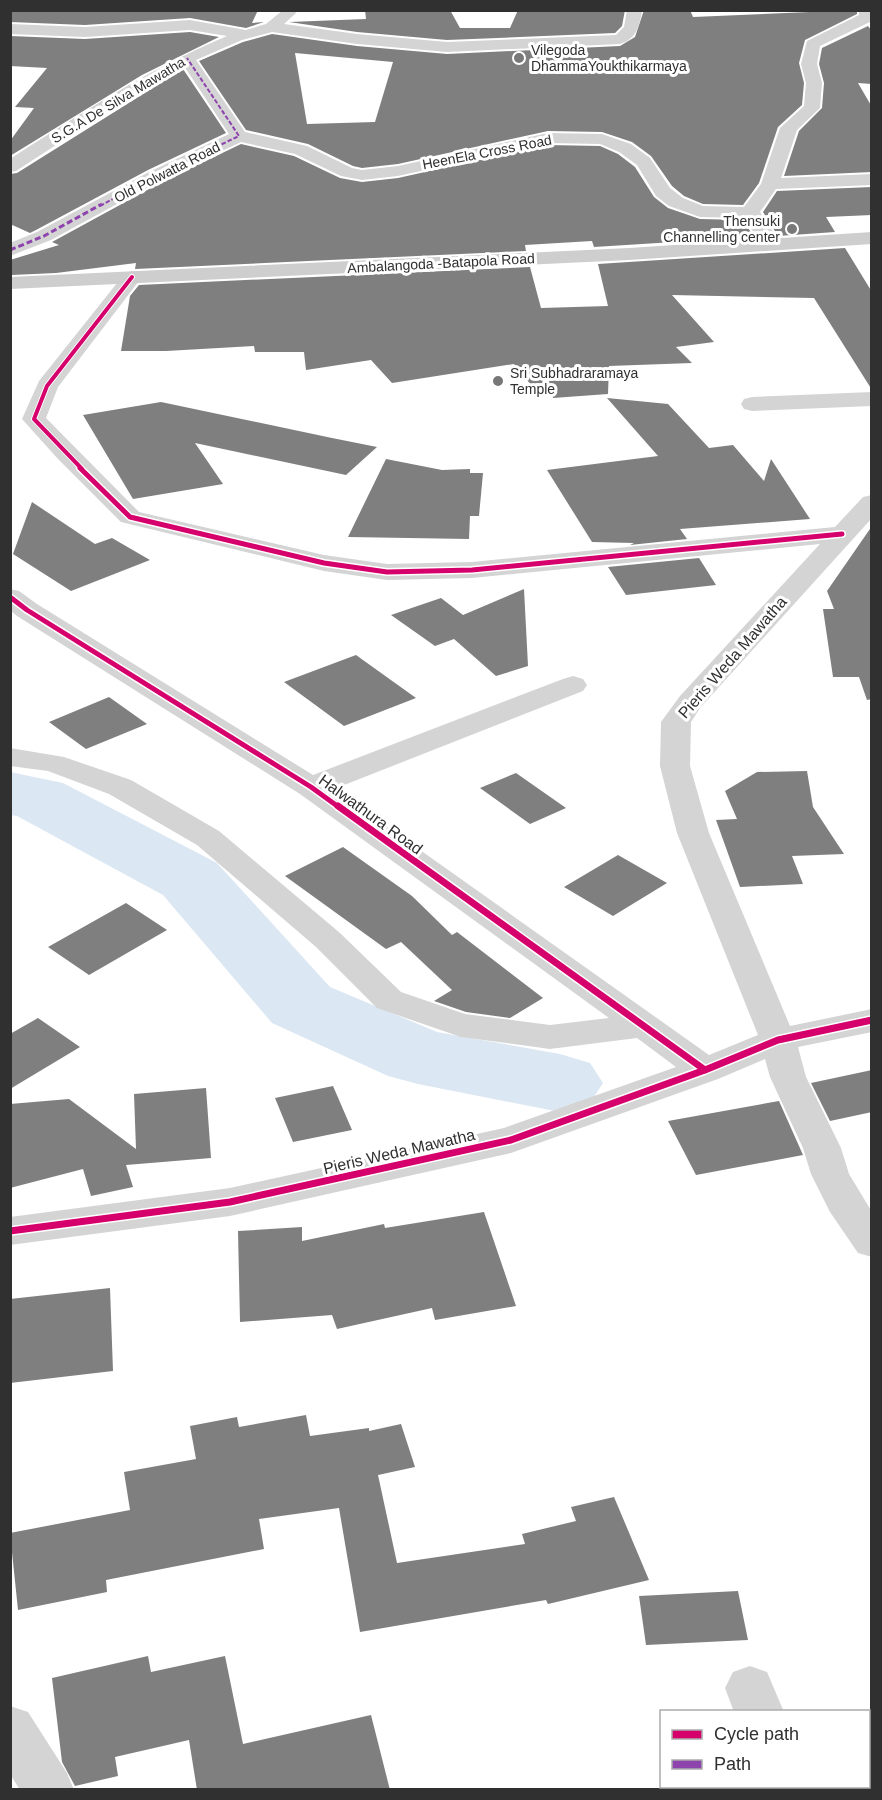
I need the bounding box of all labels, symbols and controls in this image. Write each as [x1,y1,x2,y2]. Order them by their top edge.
place label: Vilegoda DhammaYoukthikarmaya [531,42,687,74]
marker: Vilegoda DhammaYoukthikarmaya [512,51,526,65]
street label: S.G.A De Silva Mawatha [48,54,188,146]
street label: HeenEla Cross Road [421,132,553,172]
street label: Old Polwatta Road [111,138,223,206]
place label: Thensuki Channelling center [663,213,780,245]
marker: Thensuki Channelling center [785,222,799,236]
street label: Ambalangoda -Batapola Road [347,250,535,276]
place label: Sri Subhadraramaya Temple [510,365,639,397]
marker: Sri Subhadraramaya Temple [491,374,505,388]
street label: Pieris Weda Mawatha [675,593,790,722]
street label: Halwathura Road [316,771,426,858]
street label: Pieris Weda Mawatha [322,1126,477,1177]
legend [660,1710,870,1788]
text: Cycle path [714,1724,799,1744]
text: Path [714,1754,751,1774]

